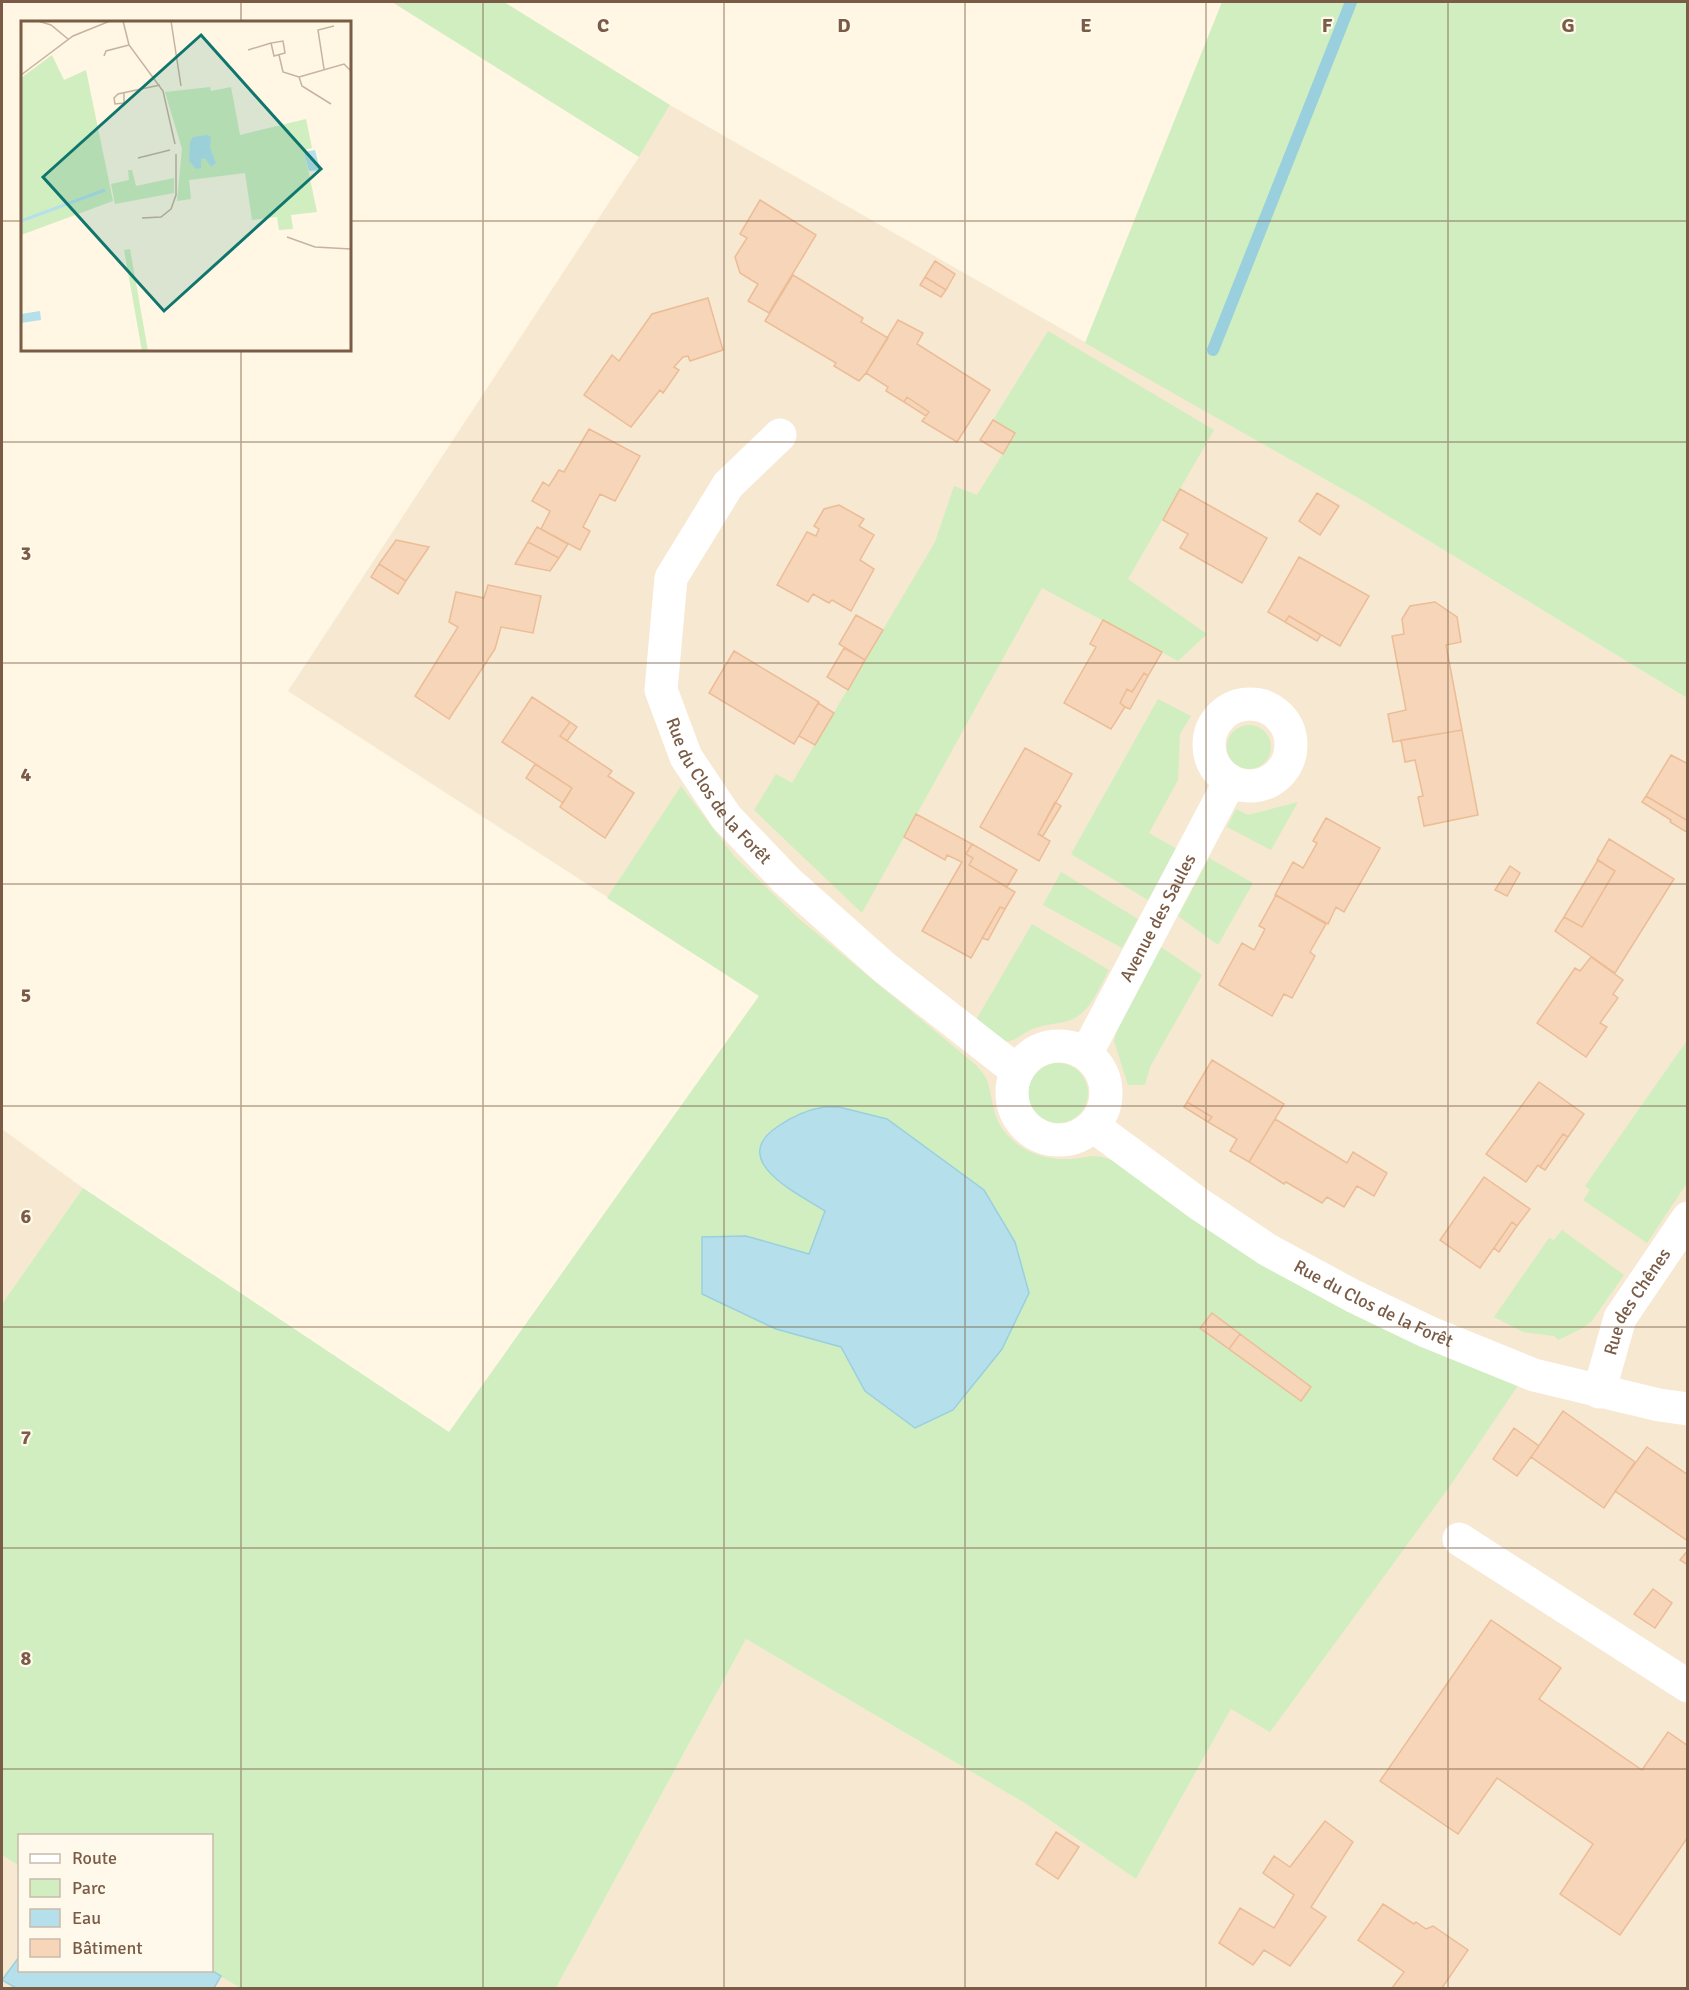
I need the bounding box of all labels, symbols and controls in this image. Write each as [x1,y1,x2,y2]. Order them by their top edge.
text: C [597,13,609,38]
text: D [837,13,851,38]
text: E [1080,13,1092,38]
text: F [1322,13,1333,38]
text: G [1561,13,1575,38]
inset map [21,21,351,351]
text: 3 [21,541,31,566]
street label: Rue du Clos de la Forêt [661,714,776,869]
text: 4 [21,762,32,787]
street label: Avenue des Saules [1115,850,1201,986]
text: 5 [21,983,31,1008]
text: 6 [21,1204,32,1229]
street label: Rue des Chênes [1599,1244,1675,1358]
street label: Rue du Clos de la Forêt [1290,1255,1456,1352]
text: 7 [21,1425,32,1450]
text: 8 [21,1646,32,1671]
legend [18,1834,213,1972]
text: Route [72,1847,117,1869]
text: Parc [72,1877,106,1899]
text: Eau [72,1907,101,1929]
text: Bâtiment [72,1937,143,1959]

